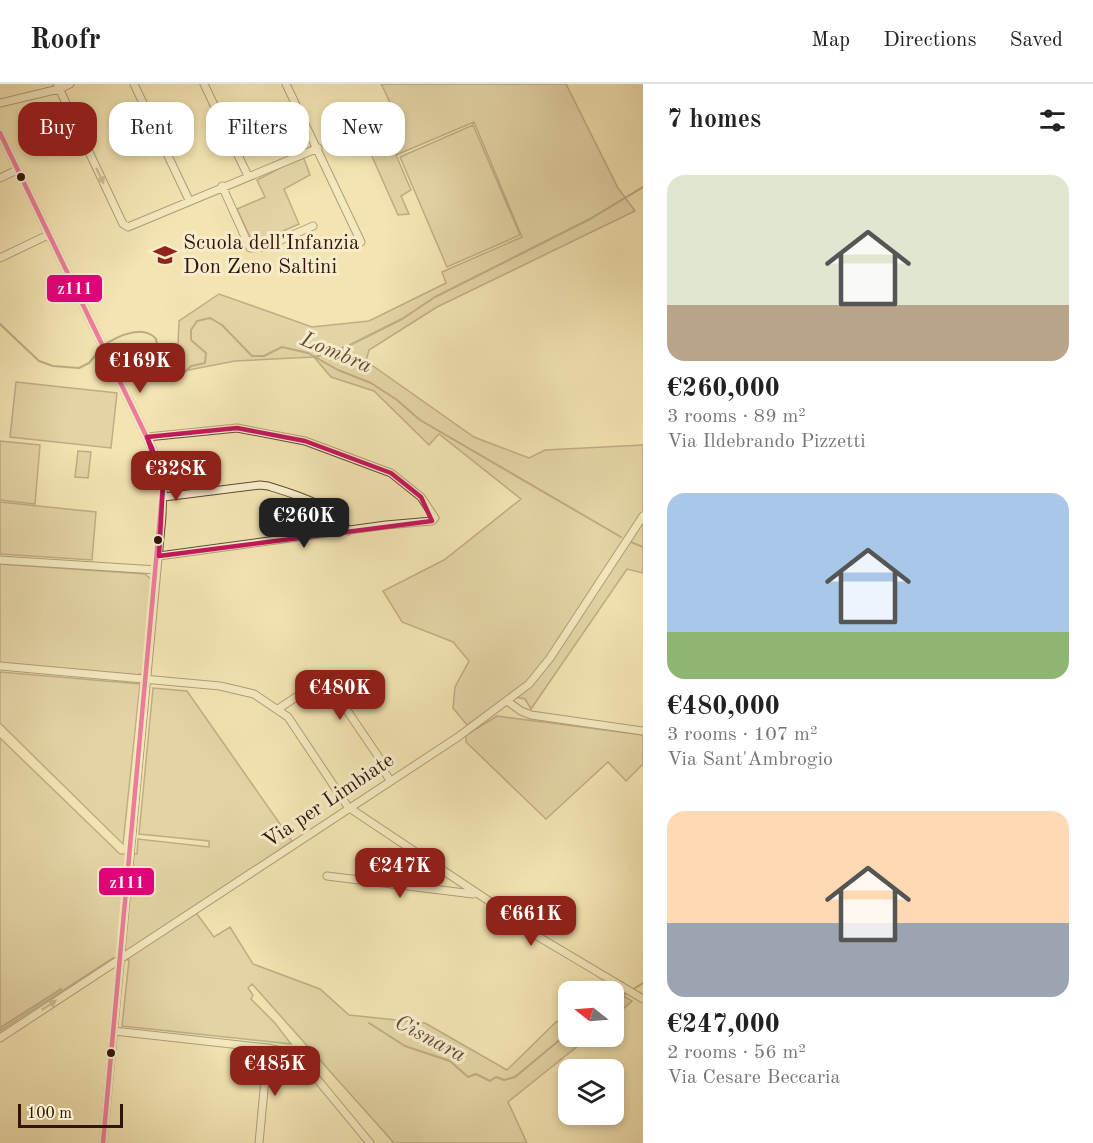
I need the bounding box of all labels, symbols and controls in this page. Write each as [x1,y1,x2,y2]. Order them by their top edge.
text: Roofr [30,27,101,55]
text: Map [811,30,850,51]
text: Directions [883,30,977,51]
text: Saved [1010,30,1063,51]
chip: Buy [18,102,97,156]
chip: Rent [109,102,194,156]
chip: Filters [206,102,309,156]
chip: New [321,102,405,156]
icon: filters [1036,104,1069,137]
text: 7 homes [667,107,761,133]
one-way arrow [96,167,105,184]
unlabelled marker [15,171,27,183]
icon: home [814,214,922,322]
place label: Scuola dell'Infanzia Don Zeno Saltini [183,233,359,278]
school or university icon: Scuola dell'Infanzia Don Zeno Saltini [152,242,178,268]
line badge: z111 [46,274,103,303]
text: z111 [57,282,93,298]
water label: Lombra [296,328,375,378]
pin: €169K [98,343,182,394]
text: €169K [109,352,171,372]
text: €260,000 [667,376,780,402]
text: 3 rooms · 89 m² [667,407,806,427]
text: Via Ildebrando Pizzetti [667,432,866,452]
pin: €328K [134,451,218,502]
text: €328K [145,460,207,480]
pin: €260K [262,498,346,549]
text: €260K [273,507,335,527]
icon: home [814,532,922,640]
unlabelled marker [152,534,164,546]
pin: €480K [298,670,382,721]
text: €480K [309,679,371,699]
text: €480,000 [667,694,780,720]
text: 3 rooms · 107 m² [667,725,817,745]
street label: Via per Limbiate [260,750,398,852]
text: Via Sant'Ambrogio [667,750,833,770]
pin: €247K [358,848,442,899]
icon: home [814,850,922,958]
text: €247K [369,857,431,877]
line badge: z111 [98,867,155,896]
text: z111 [109,876,145,892]
pin: €661K [489,896,573,947]
text: €661K [500,905,562,925]
north arrow [558,981,624,1047]
map controls [558,981,624,1125]
one-way arrow [40,1000,57,1011]
water label: Cisnara [391,1011,469,1067]
text: €247,000 [667,1012,780,1038]
text: 2 rooms · 56 m² [667,1043,806,1063]
pin: €485K [233,1046,317,1097]
unlabelled marker [105,1047,117,1059]
text: €485K [244,1055,306,1075]
button: layers [558,1059,624,1125]
text: Via Cesare Beccaria [667,1068,840,1088]
scale bar [18,1101,123,1128]
text: 100 m [27,1106,72,1122]

